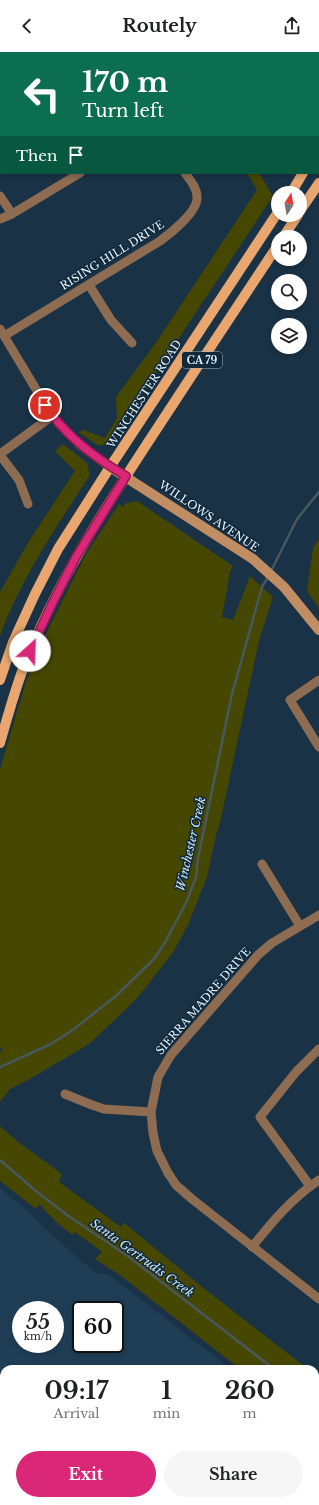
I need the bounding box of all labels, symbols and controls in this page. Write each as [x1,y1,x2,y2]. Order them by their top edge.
icon: back [16,15,38,37]
text: Routely [122,15,197,37]
icon: share [281,15,303,37]
text: 170 m [82,65,168,100]
icon: left [16,68,68,120]
text: Turn left [82,100,164,122]
icon: arrive [65,144,87,166]
text: Then [16,146,57,165]
north arrow [271,186,307,222]
map controls [271,186,307,354]
street label: RISING HILL DRIVE [57,217,167,293]
button: sound [271,230,307,266]
button: search [271,274,307,310]
button: layers [271,318,307,354]
street label: WINCHESTER ROAD [103,337,184,452]
road number: CA 79 [182,352,222,368]
pin [28,388,62,422]
icon: arrive [34,394,56,416]
street label: WILLOWS AVENUE [155,477,262,555]
position arrow [9,630,51,672]
water label: Winchester Creek [172,795,209,892]
street label: SIERRA MADRE DRIVE [153,945,253,1057]
water label: Santa Gertrudis Creek [88,1215,197,1300]
speed limit sign: 60 [72,1301,124,1353]
text: 55 [26,1310,50,1334]
text: km/h [24,1330,52,1343]
text: 09:17 [44,1376,108,1405]
text: 1 [161,1376,172,1405]
text: 260 [225,1376,275,1405]
text: Arrival [53,1405,99,1422]
text: min [153,1405,180,1422]
text: m [243,1405,257,1422]
button: Exit [16,1451,156,1497]
button: Share [164,1451,303,1497]

